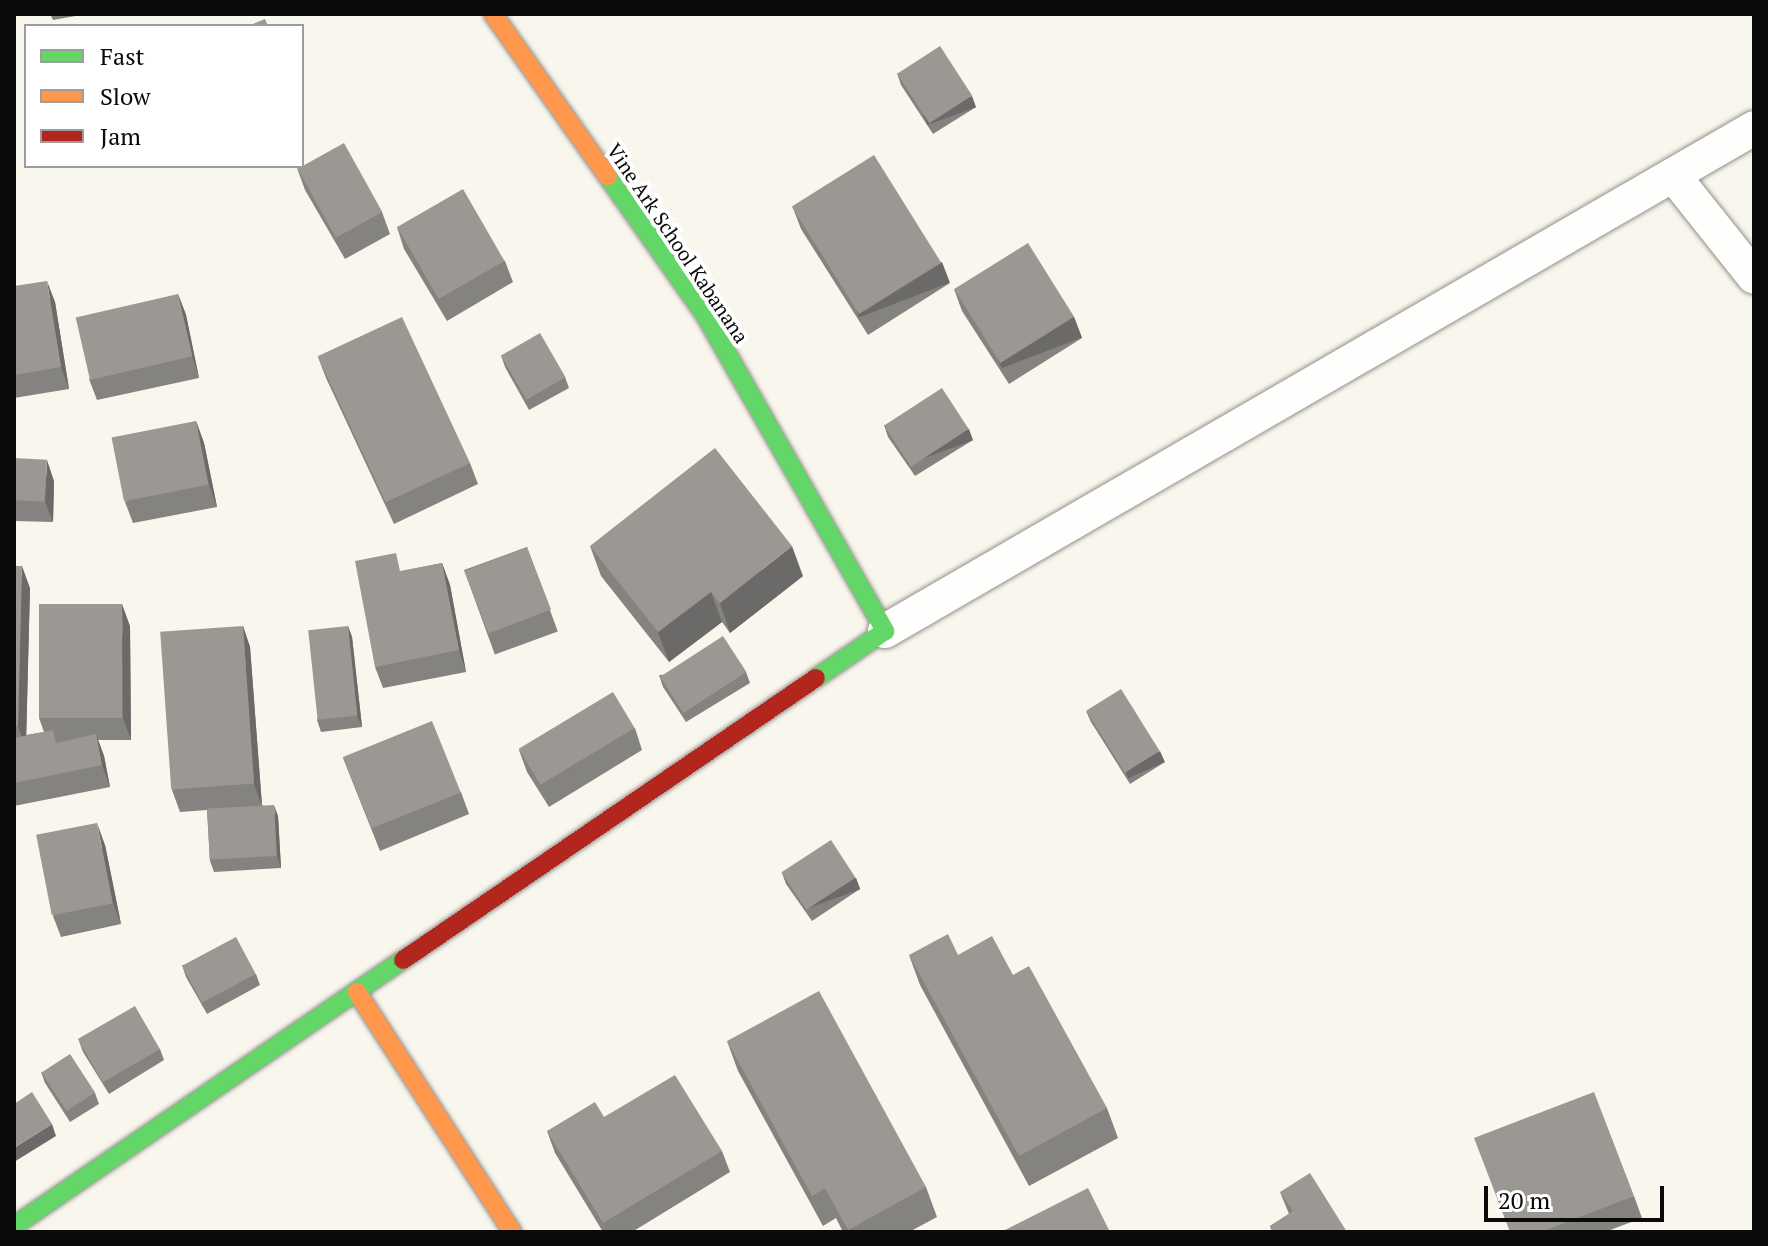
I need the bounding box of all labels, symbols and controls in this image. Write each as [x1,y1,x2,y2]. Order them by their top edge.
legend [24,24,304,168]
text: Fast [100,40,144,72]
text: Slow [100,80,151,112]
text: Jam [100,120,141,152]
street label: Vine Ark School Kabanana [602,139,754,347]
scale bar [1488,1170,1668,1220]
text: 20 m [1498,1184,1550,1216]

